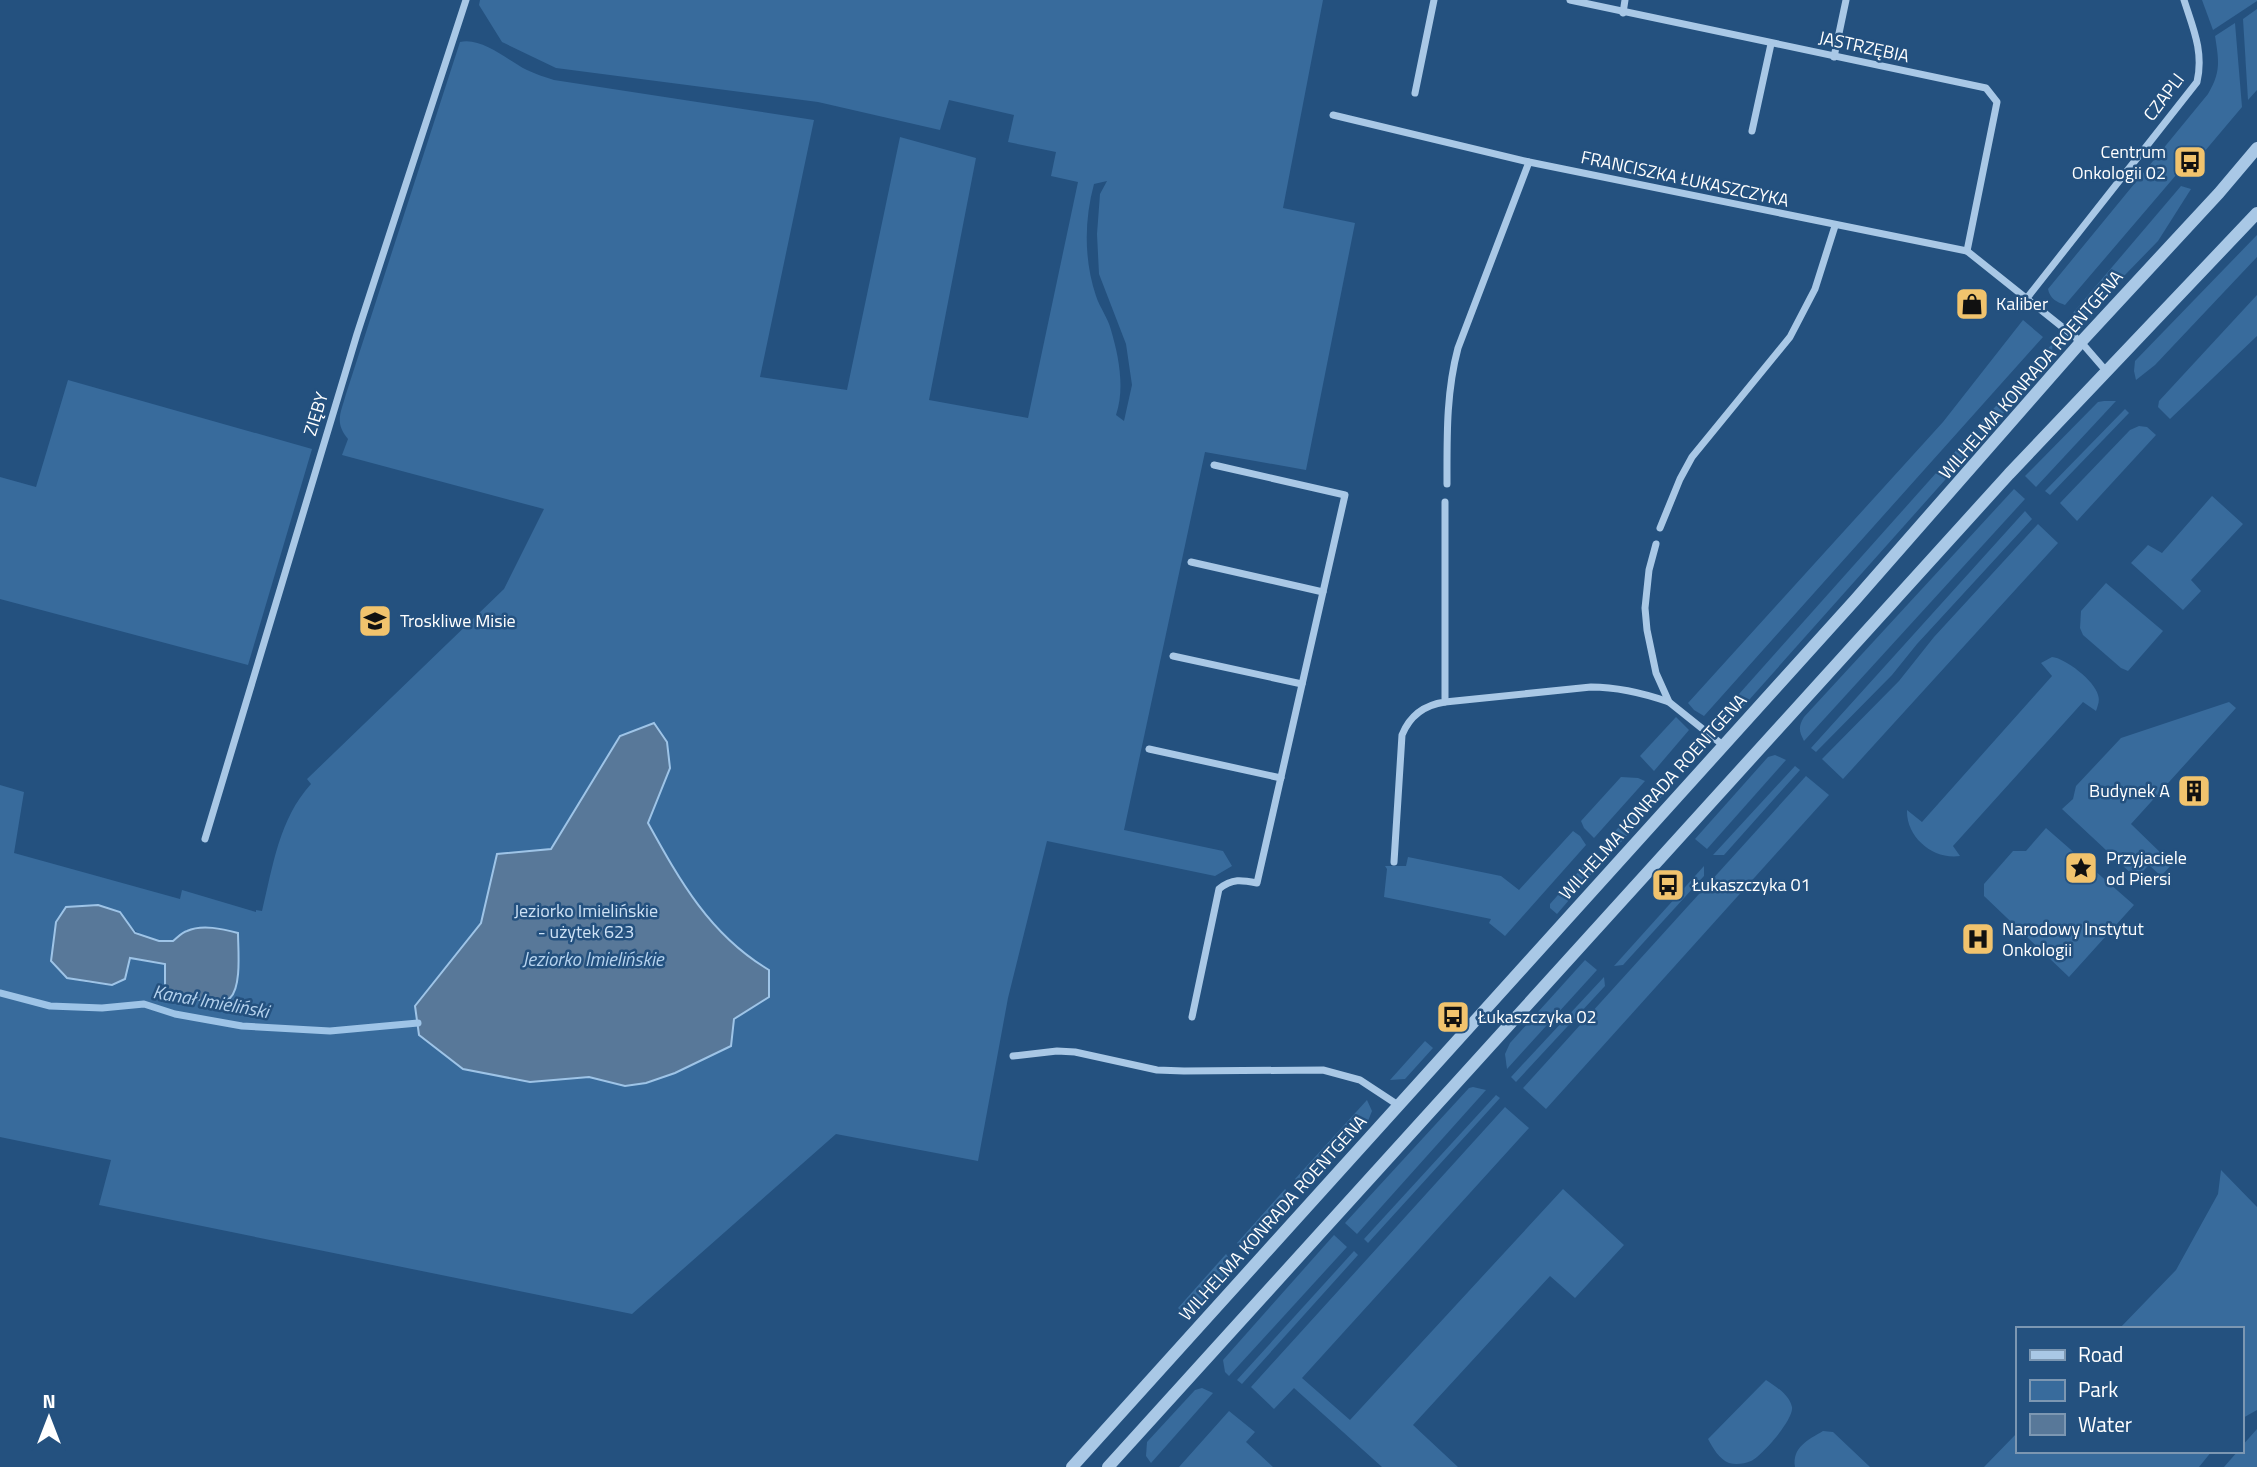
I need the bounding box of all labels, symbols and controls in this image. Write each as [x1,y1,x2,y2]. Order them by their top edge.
street label: JASTRZĘBIA [1816,24,1912,69]
street label: CZAPLI [2137,67,2191,126]
place label: Centrum Onkologii 02 [2072,138,2166,186]
street label: FRANCISZKA ŁUKASZCZYKA [1579,143,1792,214]
bus stop icon: Centrum Onkologii 02 [2171,143,2209,181]
street label: WILHELMA KONRADA ROENTGENA [1932,264,2129,485]
shop icon: Kaliber [1953,285,1991,323]
place label: Kaliber [1996,290,2048,317]
street label: ZIĘBY [296,388,335,439]
school or university icon: Troskliwe Misie [356,602,394,640]
place label: Troskliwe Misie [400,607,516,634]
street label: WILHELMA KONRADA ROENTGENA [1552,687,1753,906]
building icon: Budynek A [2175,772,2213,810]
place label: Budynek A [2089,777,2170,804]
place label: Przyjaciele od Piersi [2106,844,2187,892]
place icon: Przyjaciele od Piersi [2062,849,2100,887]
bus stop icon: Łukaszczyka 01 [1649,866,1687,904]
place label: Łukaszczyka 01 [1691,871,1811,898]
park label: Jeziorko Imielińskie - użytek 623 [514,897,658,945]
place label: Narodowy Instytut Onkologii [2002,915,2144,963]
hospital icon: Narodowy Instytut Onkologii [1959,920,1997,958]
water label: Jeziorko Imielińskie [522,944,665,973]
water label: Kanał Imieliński [151,976,273,1025]
bus stop icon: Łukaszczyka 02 [1434,998,1472,1036]
place label: Łukaszczyka 02 [1477,1003,1597,1030]
street label: WILHELMA KONRADA ROENTGENA [1172,1108,1373,1327]
legend [2016,1327,2243,1453]
text: Road [2078,1338,2123,1370]
text: Park [2078,1373,2118,1405]
north arrow [14,1383,84,1453]
text: N [42,1386,56,1415]
text: Water [2078,1408,2132,1440]

